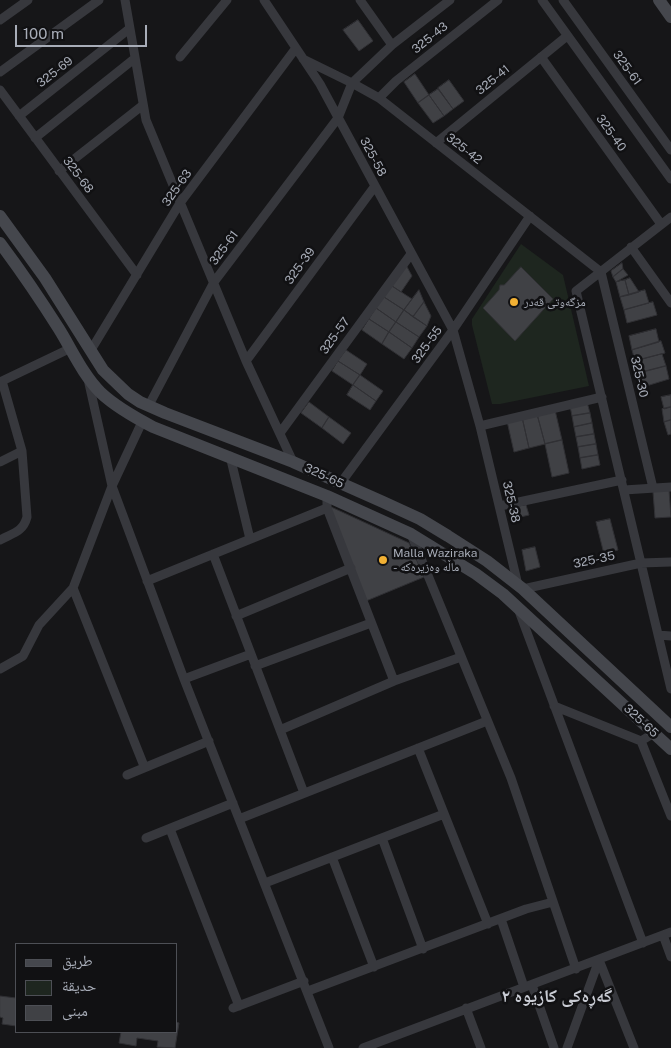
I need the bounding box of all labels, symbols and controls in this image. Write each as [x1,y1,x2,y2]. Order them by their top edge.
scale bar [18,15,150,47]
street label: 325-43 [409,19,451,57]
text: 100 m [23,25,64,42]
street label: 325-61 [610,48,644,88]
street label: 325-69 [34,53,76,91]
street label: 325-41 [473,62,513,98]
street label: 325-40 [593,112,629,154]
street label: 325-42 [443,131,485,167]
street label: 325-58 [357,135,389,179]
street label: 325-68 [60,154,96,196]
street label: 325-63 [159,167,195,209]
street label: 325-61 [206,228,242,268]
street label: 325-39 [282,245,318,287]
place label: مزگەوتی قەدر [524,295,586,309]
marker: مزگەوتی قەدر [508,296,520,308]
street label: 325-57 [317,315,353,357]
street label: 325-55 [409,324,445,366]
street label: 325-30 [627,355,651,399]
street label: 325-65 [302,461,346,491]
street label: 325-38 [499,480,523,524]
place label: Malla Waziraka - ماڵە وەزیرەکە [393,546,477,574]
street label: 325-35 [572,549,616,571]
marker: Malla Waziraka - ماڵە وەزیرەکە [377,554,389,566]
street label: 325-65 [621,701,661,741]
legend [15,943,178,1033]
text: طريق [62,952,93,969]
text: حديقة [62,977,96,994]
district label: گەڕەکی کازیوە ٢ [502,985,612,1007]
text: مبنى [62,1002,88,1019]

